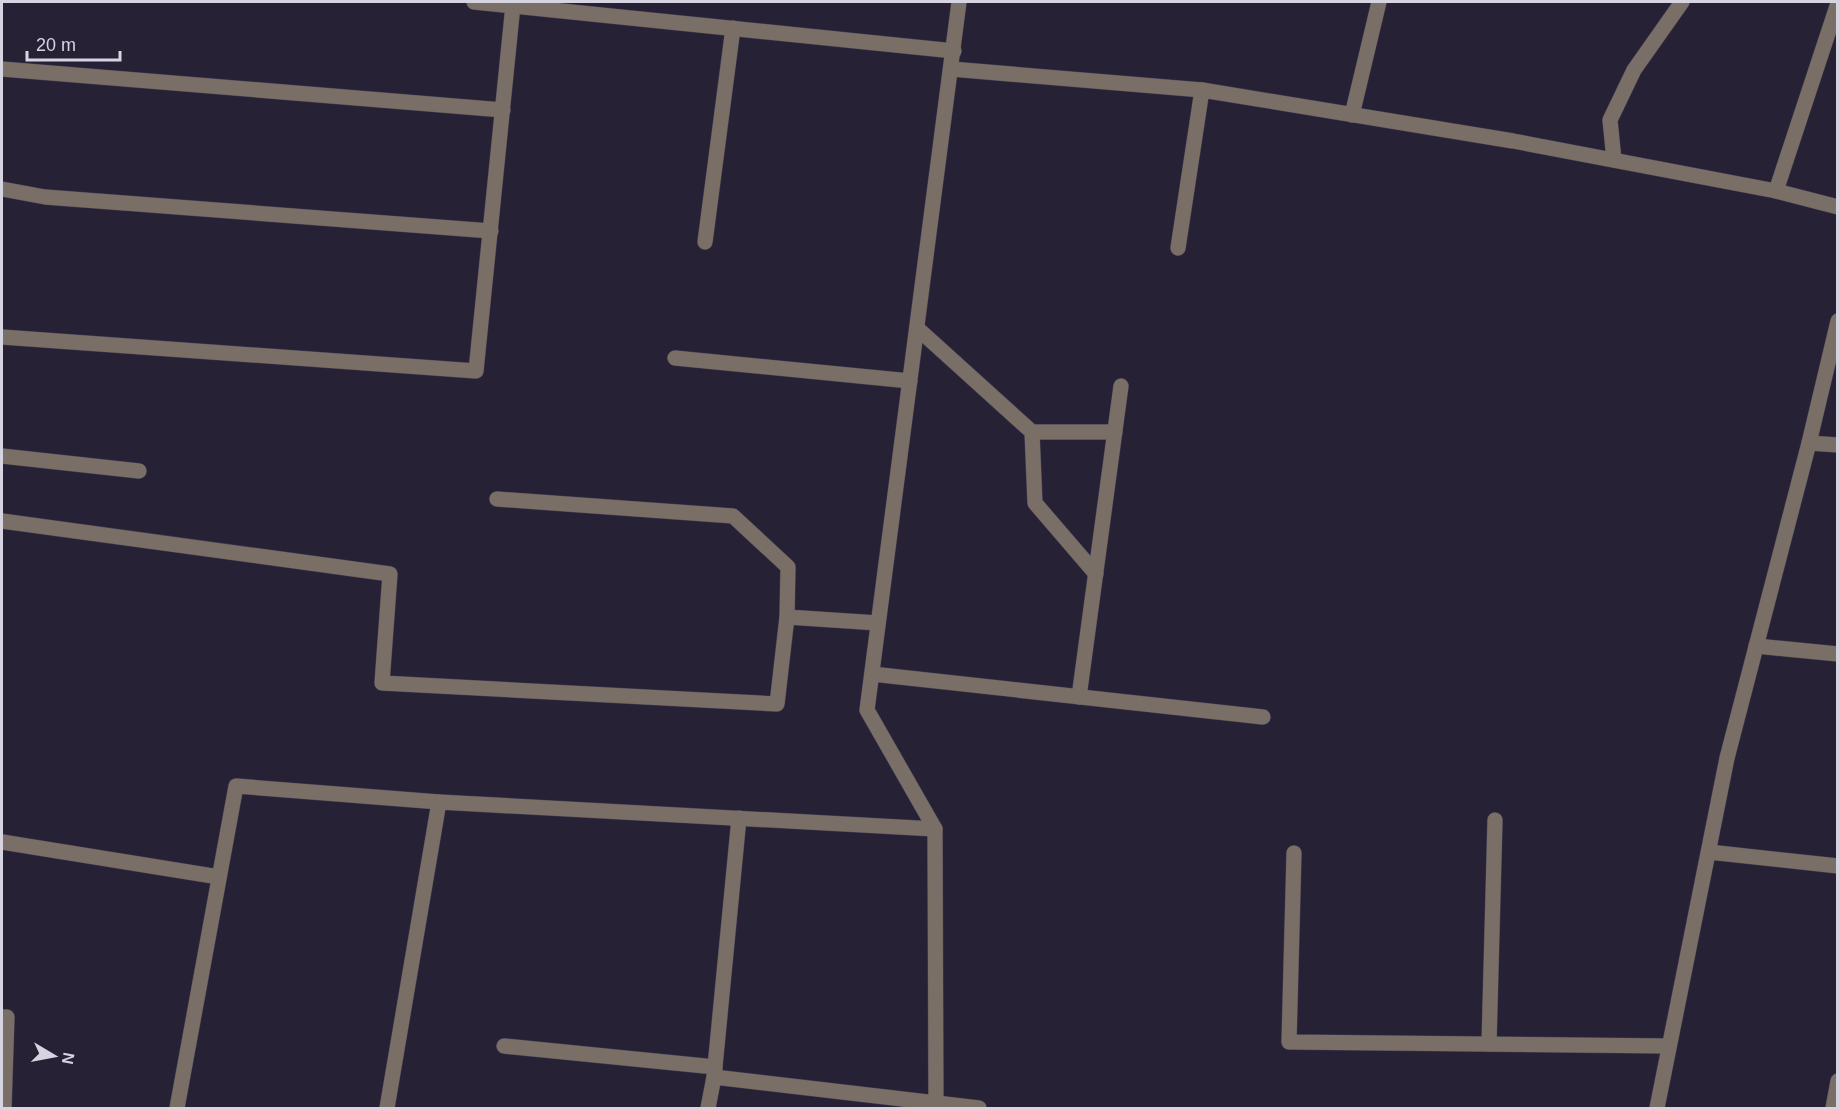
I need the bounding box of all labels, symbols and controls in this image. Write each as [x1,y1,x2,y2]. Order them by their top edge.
scale bar [27,24,120,62]
text: 20 m [36,35,76,55]
north arrow [24,1026,84,1086]
text: N [59,1051,78,1066]

